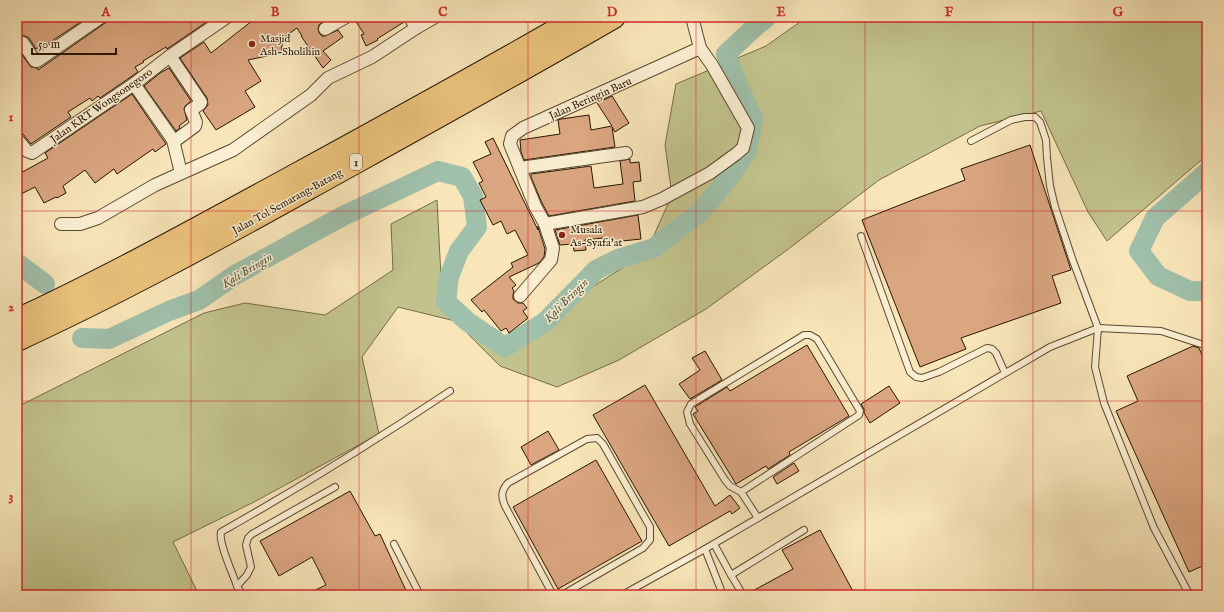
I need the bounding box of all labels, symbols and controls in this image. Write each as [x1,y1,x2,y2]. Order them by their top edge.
text: A [101,4,112,21]
text: B [271,4,280,21]
text: C [438,4,448,21]
text: D [607,4,618,21]
text: E [776,4,786,21]
text: F [945,4,954,21]
text: G [1113,4,1124,21]
scale bar [32,30,116,56]
place label: Masjid Ash-Sholihin [259,32,320,59]
text: 50 m [38,37,60,52]
marker: Masjid Ash-Sholihin [247,39,257,49]
street label: Jalan KRT Wongsonegoro [46,65,155,148]
street label: Jalan Beringin Baru [545,74,634,124]
text: 1 [9,109,14,126]
road number: 1 [350,154,362,170]
street label: Jalan Tol Semarang–Batang [228,165,346,239]
place label: Musala As-Syafa'at [569,223,622,250]
marker: Musala As-Syafa'at [557,230,567,240]
water label: Kali Bringin [218,249,276,293]
water label: Kali Bringin [540,275,592,327]
text: 2 [8,299,14,316]
text: 3 [9,488,14,505]

